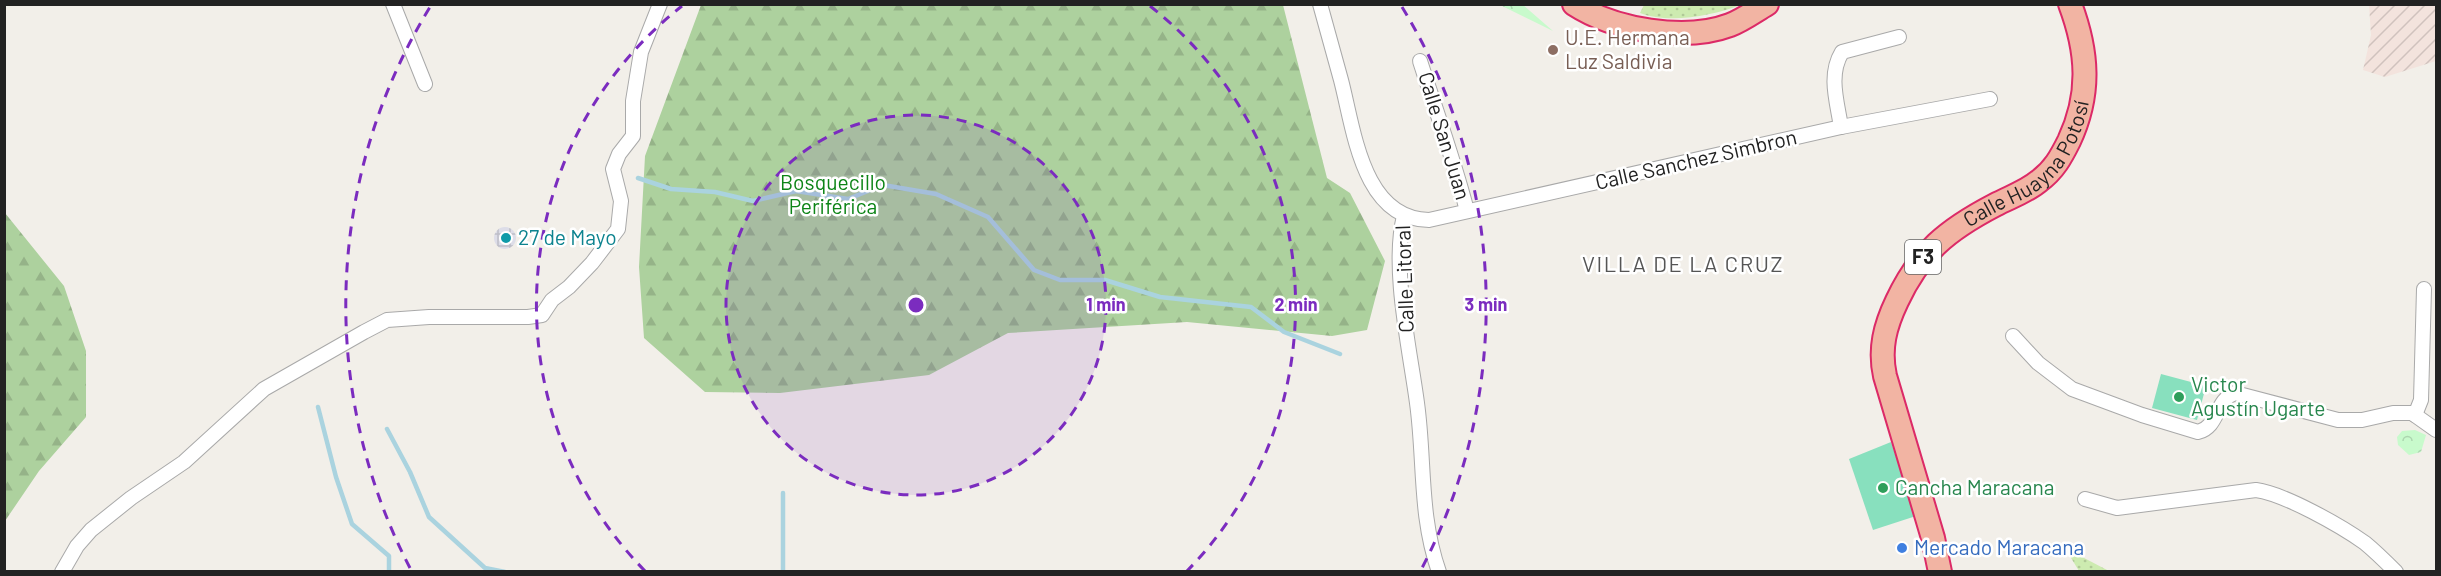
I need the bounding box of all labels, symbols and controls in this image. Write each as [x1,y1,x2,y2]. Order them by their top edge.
place label: U.E. Hermana Luz Saldivia [1565,24,1690,73]
marker: U.E. Hermana Luz Saldivia [1546,43,1560,57]
street label: Calle San Juan [1414,69,1477,202]
street label: Calle Huayna Potosí [1958,98,2093,231]
street label: Calle Sanchez Simbron [1592,123,1799,194]
park label: Bosquecillo Periférica [780,169,886,218]
place label: 27 de Mayo [518,224,617,249]
street label: Calle Litoral [1389,225,1418,333]
marker: 27 de Mayo [499,231,513,245]
road number: F3 [1905,240,1941,274]
district label: VILLA DE LA CRUZ [1582,250,1784,276]
text: 1 min [1086,293,1126,315]
text: 2 min [1274,293,1318,315]
text: 3 min [1465,293,1507,315]
centre of rings [906,295,926,315]
place label: Victor Agustín Ugarte [2191,371,2326,420]
marker: Victor Agustín Ugarte [2172,390,2186,404]
place label: Cancha Maracana [1895,474,2054,499]
marker: Cancha Maracana [1876,481,1890,495]
place label: Mercado Maracana [1914,534,2084,559]
marker: Mercado Maracana [1895,541,1909,555]

